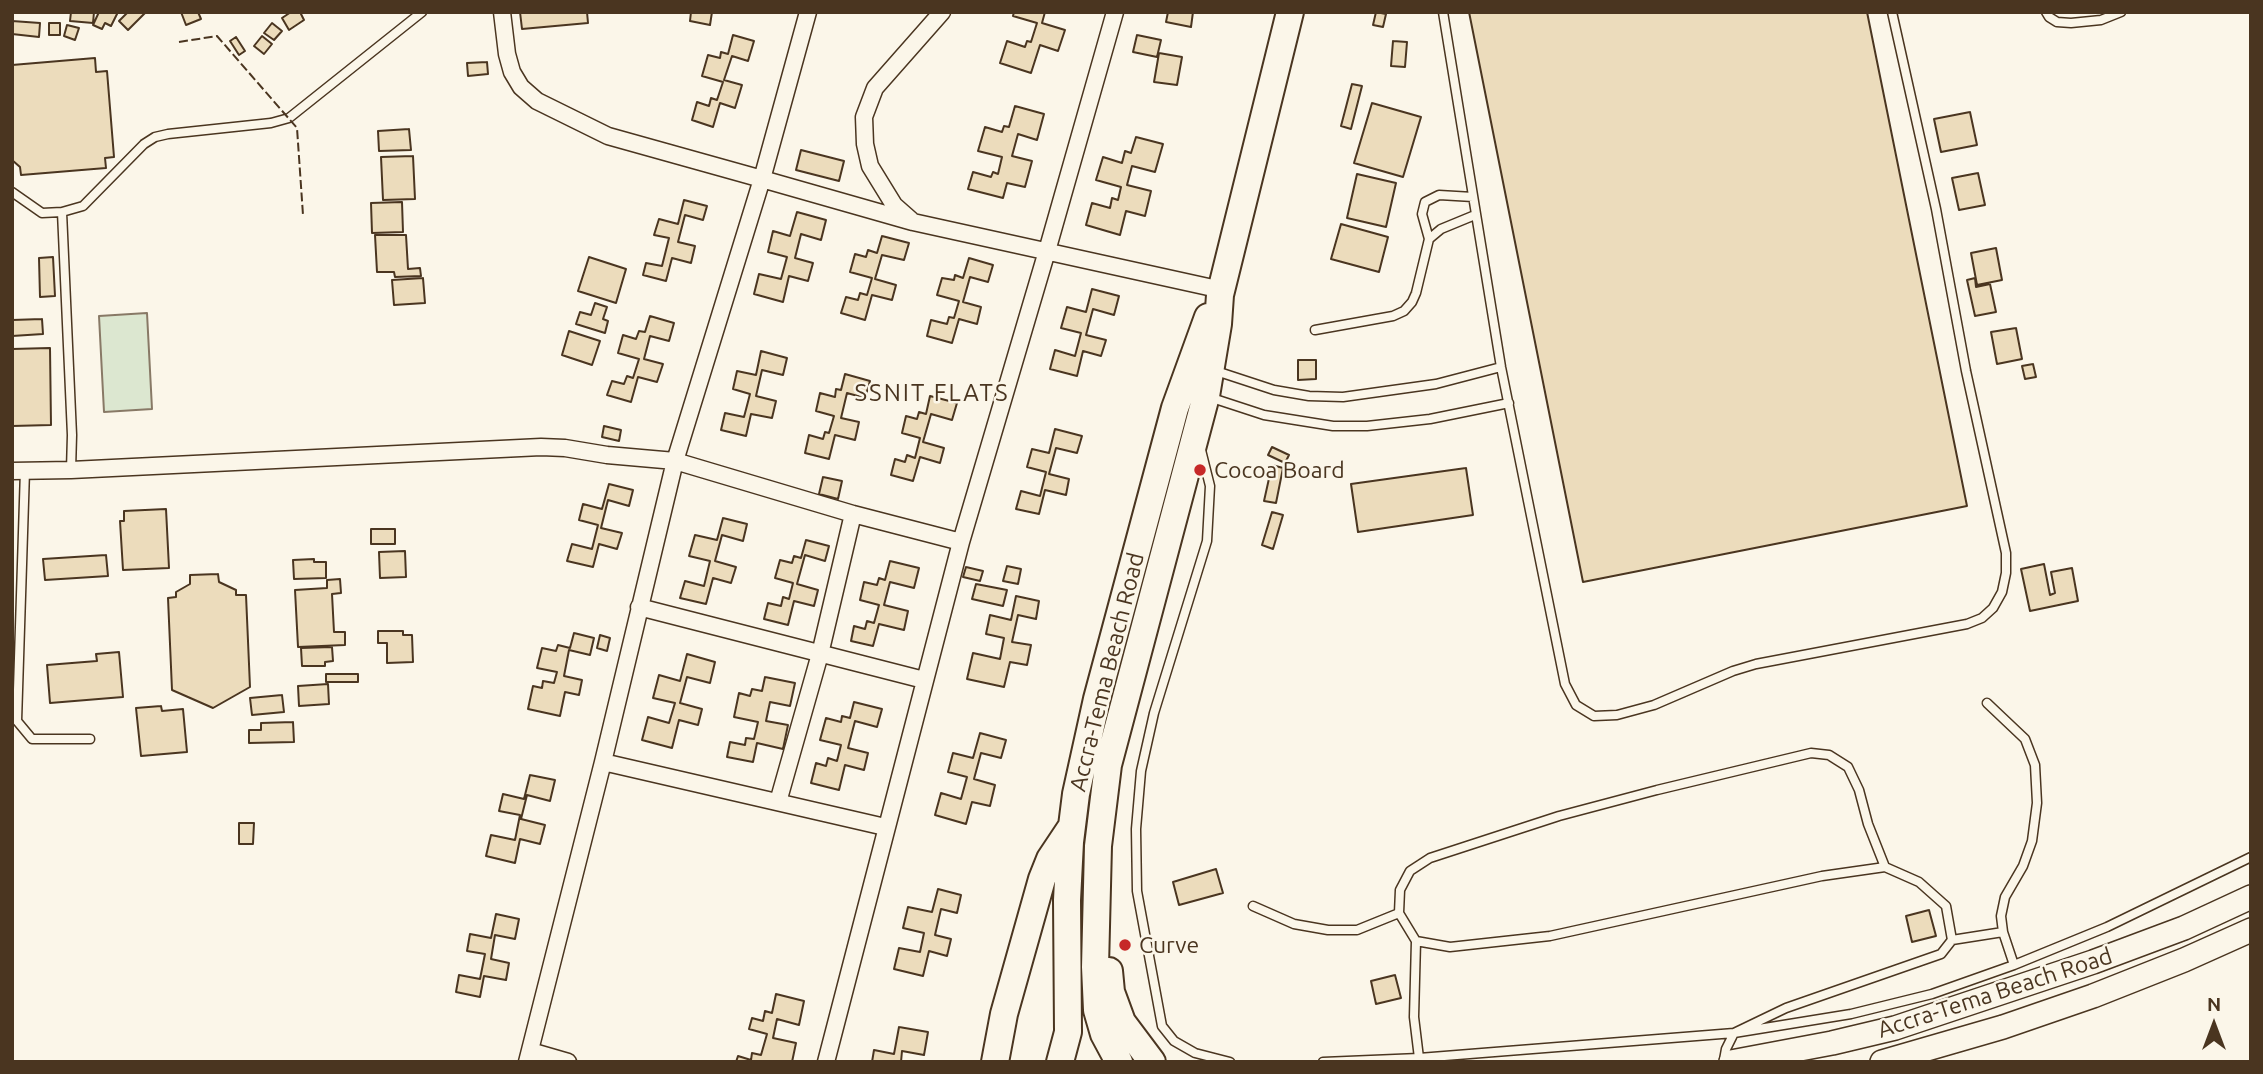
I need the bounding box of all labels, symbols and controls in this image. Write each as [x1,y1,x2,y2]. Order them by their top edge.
district label: SSNIT FLATS [856,379,1008,407]
place label: Cocoa Board [1214,456,1345,484]
marker: Cocoa Board [1192,462,1208,478]
street label: Accra-Tema Beach Road [1064,550,1150,794]
place label: Curve [1139,931,1199,959]
marker: Curve [1117,937,1133,953]
street label: Accra-Tema Beach Road [1874,942,2116,1044]
north arrow [2179,990,2249,1060]
text: N [2207,993,2221,1015]

